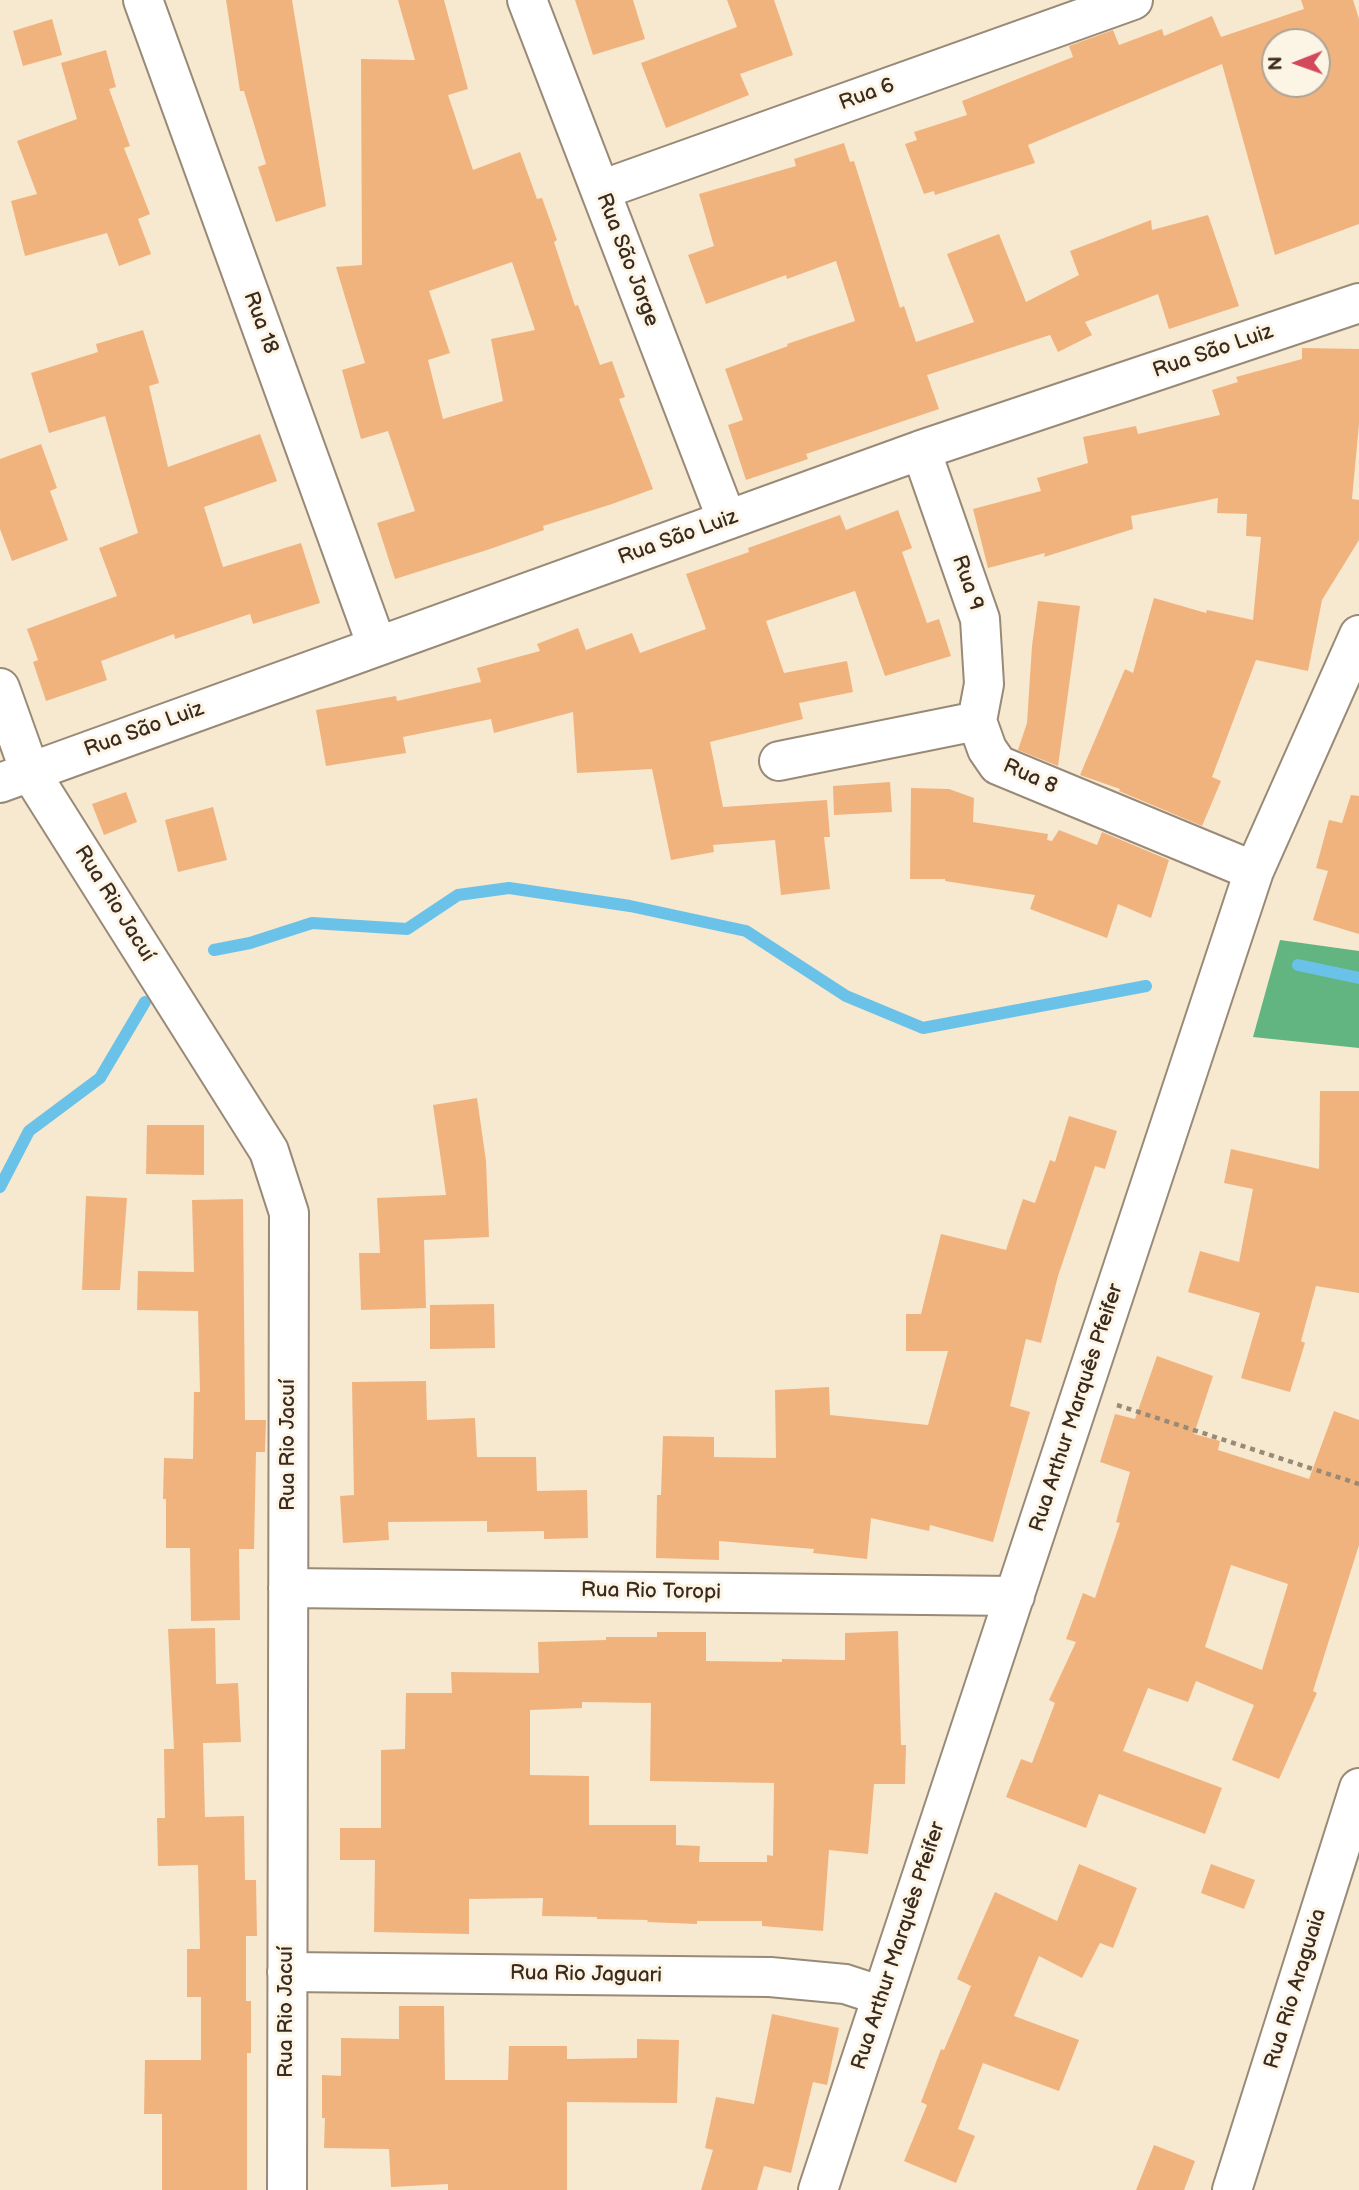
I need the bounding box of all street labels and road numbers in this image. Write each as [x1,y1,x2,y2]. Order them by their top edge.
street label: Rua 6 [836,73,898,117]
street label: Rua São Jorge [590,190,664,330]
street label: Rua 18 [237,288,283,358]
street label: Rua São Luiz [1150,320,1276,384]
street label: Rua São Luiz [615,505,741,571]
street label: Rua 9 [946,552,988,614]
street label: Rua São Luiz [81,697,207,763]
street label: Rua 8 [999,754,1061,800]
street label: Rua Rio Jacuí [68,841,160,967]
street label: Rua Arthur Marquês Pfeifer [1025,1281,1129,1535]
street label: Rua Rio Jacuí [276,1379,302,1511]
street label: Rua Rio Toropi [581,1578,721,1606]
street label: Rua Arthur Marquês Pfeifer [847,1819,951,2073]
street label: Rua Rio Araguaia [1260,1906,1332,2072]
street label: Rua Rio Jacuí [274,1946,300,2078]
street label: Rua Rio Jaguari [510,1961,662,1989]

